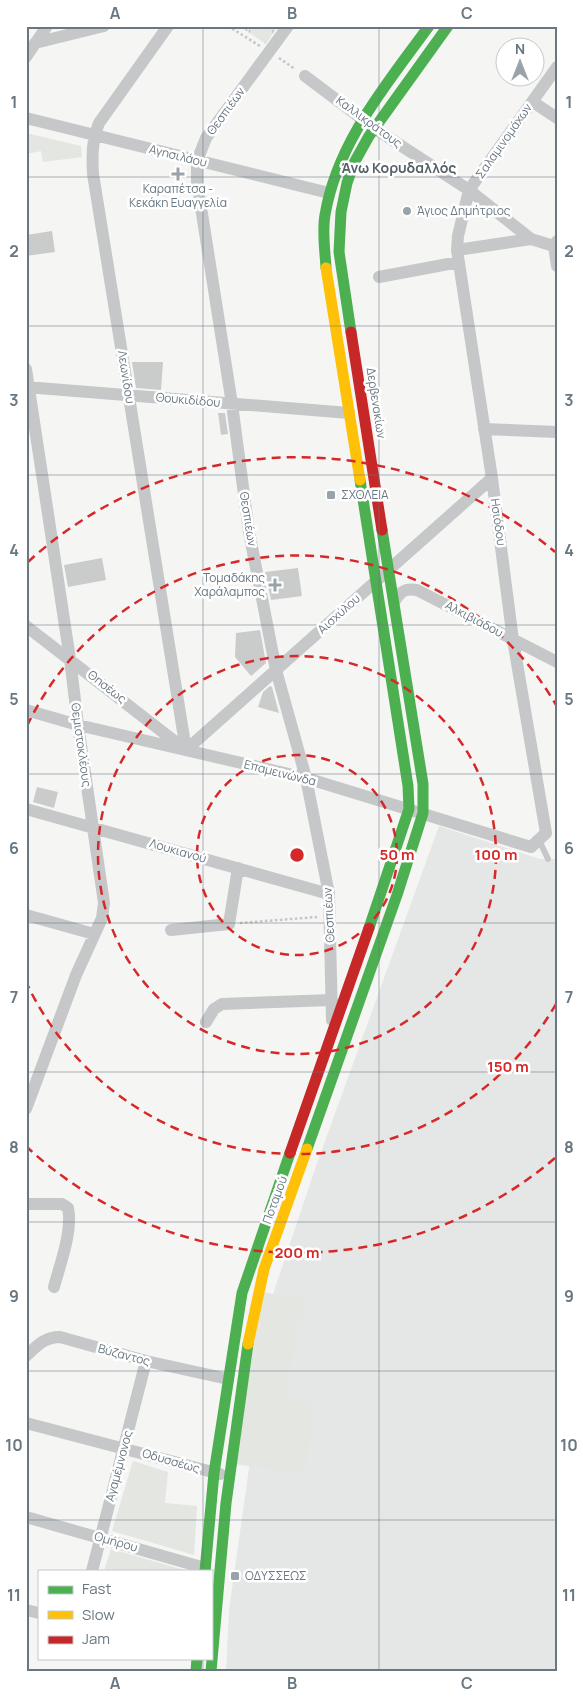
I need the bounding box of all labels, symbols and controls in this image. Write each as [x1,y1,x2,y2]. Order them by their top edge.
text: A [110,2,121,24]
text: B [287,2,297,24]
text: C [461,2,473,24]
north arrow [496,38,546,88]
text: N [515,39,525,58]
street label: Θεσπιέων [203,83,249,138]
text: 1 [10,91,18,113]
text: 1 [565,91,573,113]
street label: Καλλικράτους [333,92,406,152]
street label: Σαλαμινομάχων [471,100,536,182]
street label: Αγησιλάου [147,140,209,171]
district label: Άνω Κορυδαλλός [342,158,456,177]
marker: Καραπέτσα - Κεκάκη Ευαγγελία [172,168,184,180]
place label: Καραπέτσα - Κεκάκη Ευαγγελία [129,180,227,211]
place label: Άγιος Δημήτριος [417,202,511,219]
marker: Άγιος Δημήτριος [401,205,413,217]
text: 2 [9,240,19,262]
text: 2 [564,240,574,262]
street label: Λεωνίδου [114,349,139,405]
street label: Δερβενακίων [362,366,390,440]
street label: Θουκιδίδου [155,388,221,411]
text: 3 [9,389,19,411]
text: 3 [564,389,574,411]
place label: ΣΧΟΛΕΙΑ [341,486,389,503]
marker: ΣΧΟΛΕΙΑ [325,489,337,501]
street label: Θεσπιέων [236,490,261,547]
street label: Ησιόδου [487,497,510,547]
text: 4 [9,539,19,561]
text: 4 [564,539,574,561]
place label: Τομαδάκης Χαράλαμπος [194,569,265,600]
marker: Τομαδάκης Χαράλαμπος [269,579,281,591]
street label: Αισχύλου [314,590,364,637]
street label: Αλκιβιάδου [442,596,506,641]
street label: Θησέως [84,666,130,707]
text: 5 [9,688,19,710]
text: 5 [564,688,574,710]
street label: Θεμιστοκλέους [67,702,96,788]
street label: Επαμεινώνδα [242,755,318,790]
street label: Λουκιανού [148,834,209,867]
text: 6 [9,837,19,859]
text: 6 [564,837,574,859]
text: 50 m [379,844,415,865]
text: 100 m [475,844,517,865]
centre of rings [288,846,306,864]
street label: Θεσπιέων [319,887,338,943]
text: 7 [10,986,18,1008]
text: 7 [565,986,573,1008]
text: 150 m [487,1056,529,1077]
text: 8 [9,1136,19,1158]
text: 8 [564,1136,574,1158]
street label: Ποταμού [258,1173,291,1226]
text: 200 m [274,1242,320,1263]
text: 9 [9,1285,19,1307]
text: 9 [564,1285,574,1307]
street label: Βύζαντος [96,1339,152,1370]
street label: Αγαμέμνονος [101,1428,136,1503]
text: 10 [5,1434,23,1456]
text: 10 [560,1434,578,1456]
street label: Οδυσσέως [140,1444,202,1477]
street label: Ομήρου [92,1527,140,1556]
place label: ΟΔYΣΣΕΩΣ [245,1567,307,1584]
legend [38,1570,212,1660]
marker: ΟΔYΣΣΕΩΣ [229,1570,241,1582]
text: Fast [82,1578,111,1599]
text: 11 [7,1584,21,1606]
text: 11 [562,1584,576,1606]
text: Slow [82,1604,115,1625]
text: Jam [82,1628,110,1649]
text: A [110,1672,121,1694]
text: B [287,1672,297,1694]
text: C [461,1672,473,1694]

